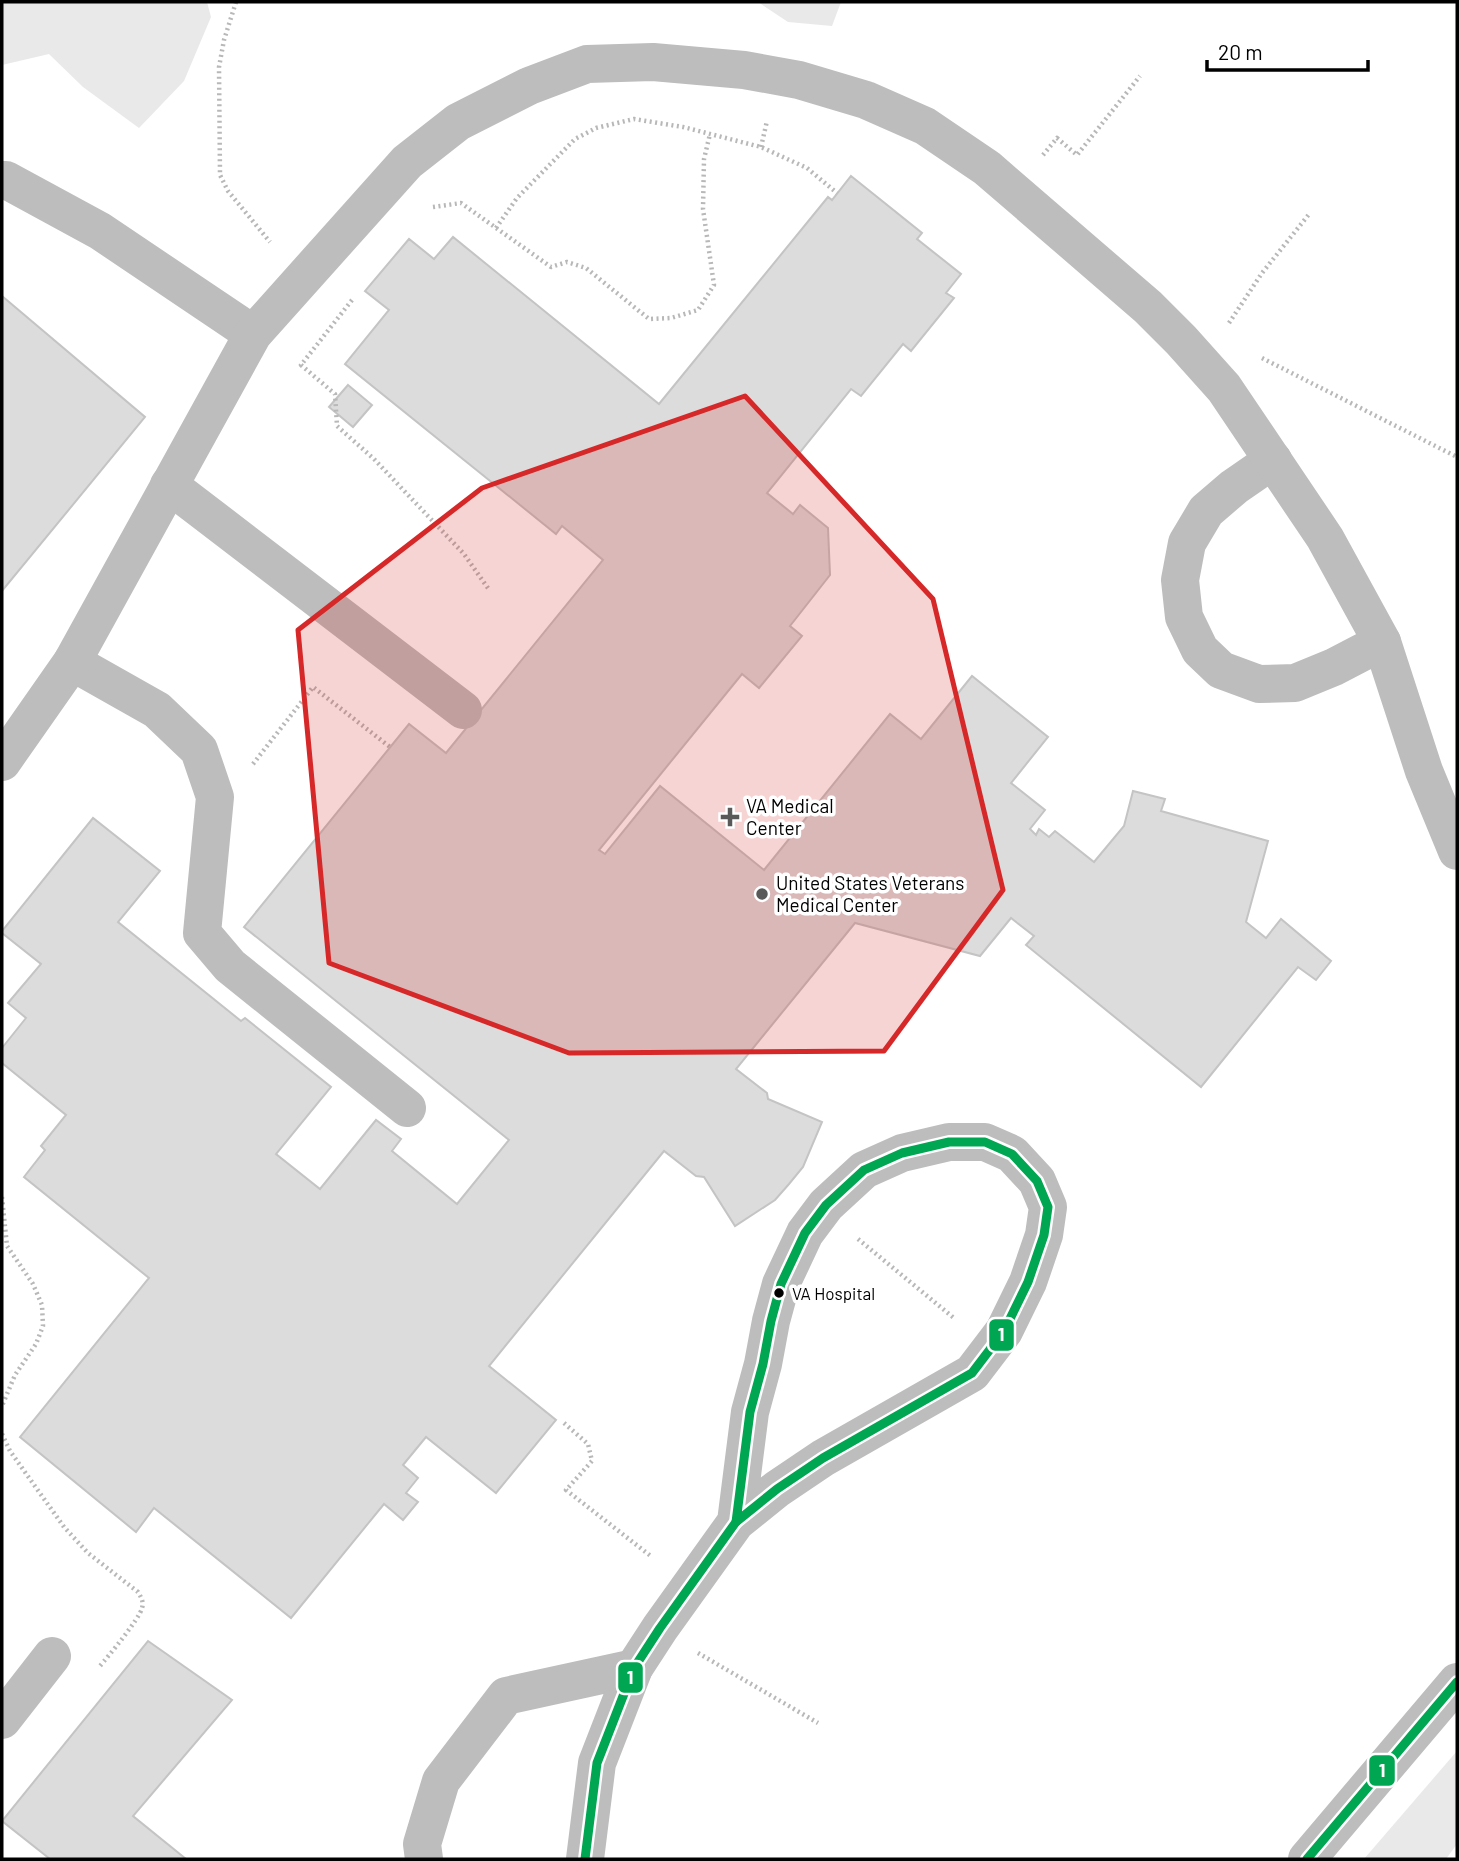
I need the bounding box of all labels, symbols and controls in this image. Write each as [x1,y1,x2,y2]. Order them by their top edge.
scale bar [1207,28,1368,72]
text: 20 m [1218,39,1263,64]
place label: VA Medical Center [746,794,834,839]
marker: VA Medical Center [720,807,740,827]
place label: United States Veterans Medical Center [776,871,964,916]
marker: United States Veterans Medical Center [754,886,770,902]
place label: VA Hospital [792,1283,875,1303]
marker: VA Hospital [772,1286,786,1300]
line badge: 1 [988,1318,1015,1352]
text: 1 [998,1322,1004,1345]
line badge: 1 [617,1661,644,1694]
text: 1 [627,1665,633,1688]
line badge: 1 [1368,1754,1396,1787]
text: 1 [1379,1758,1385,1781]

